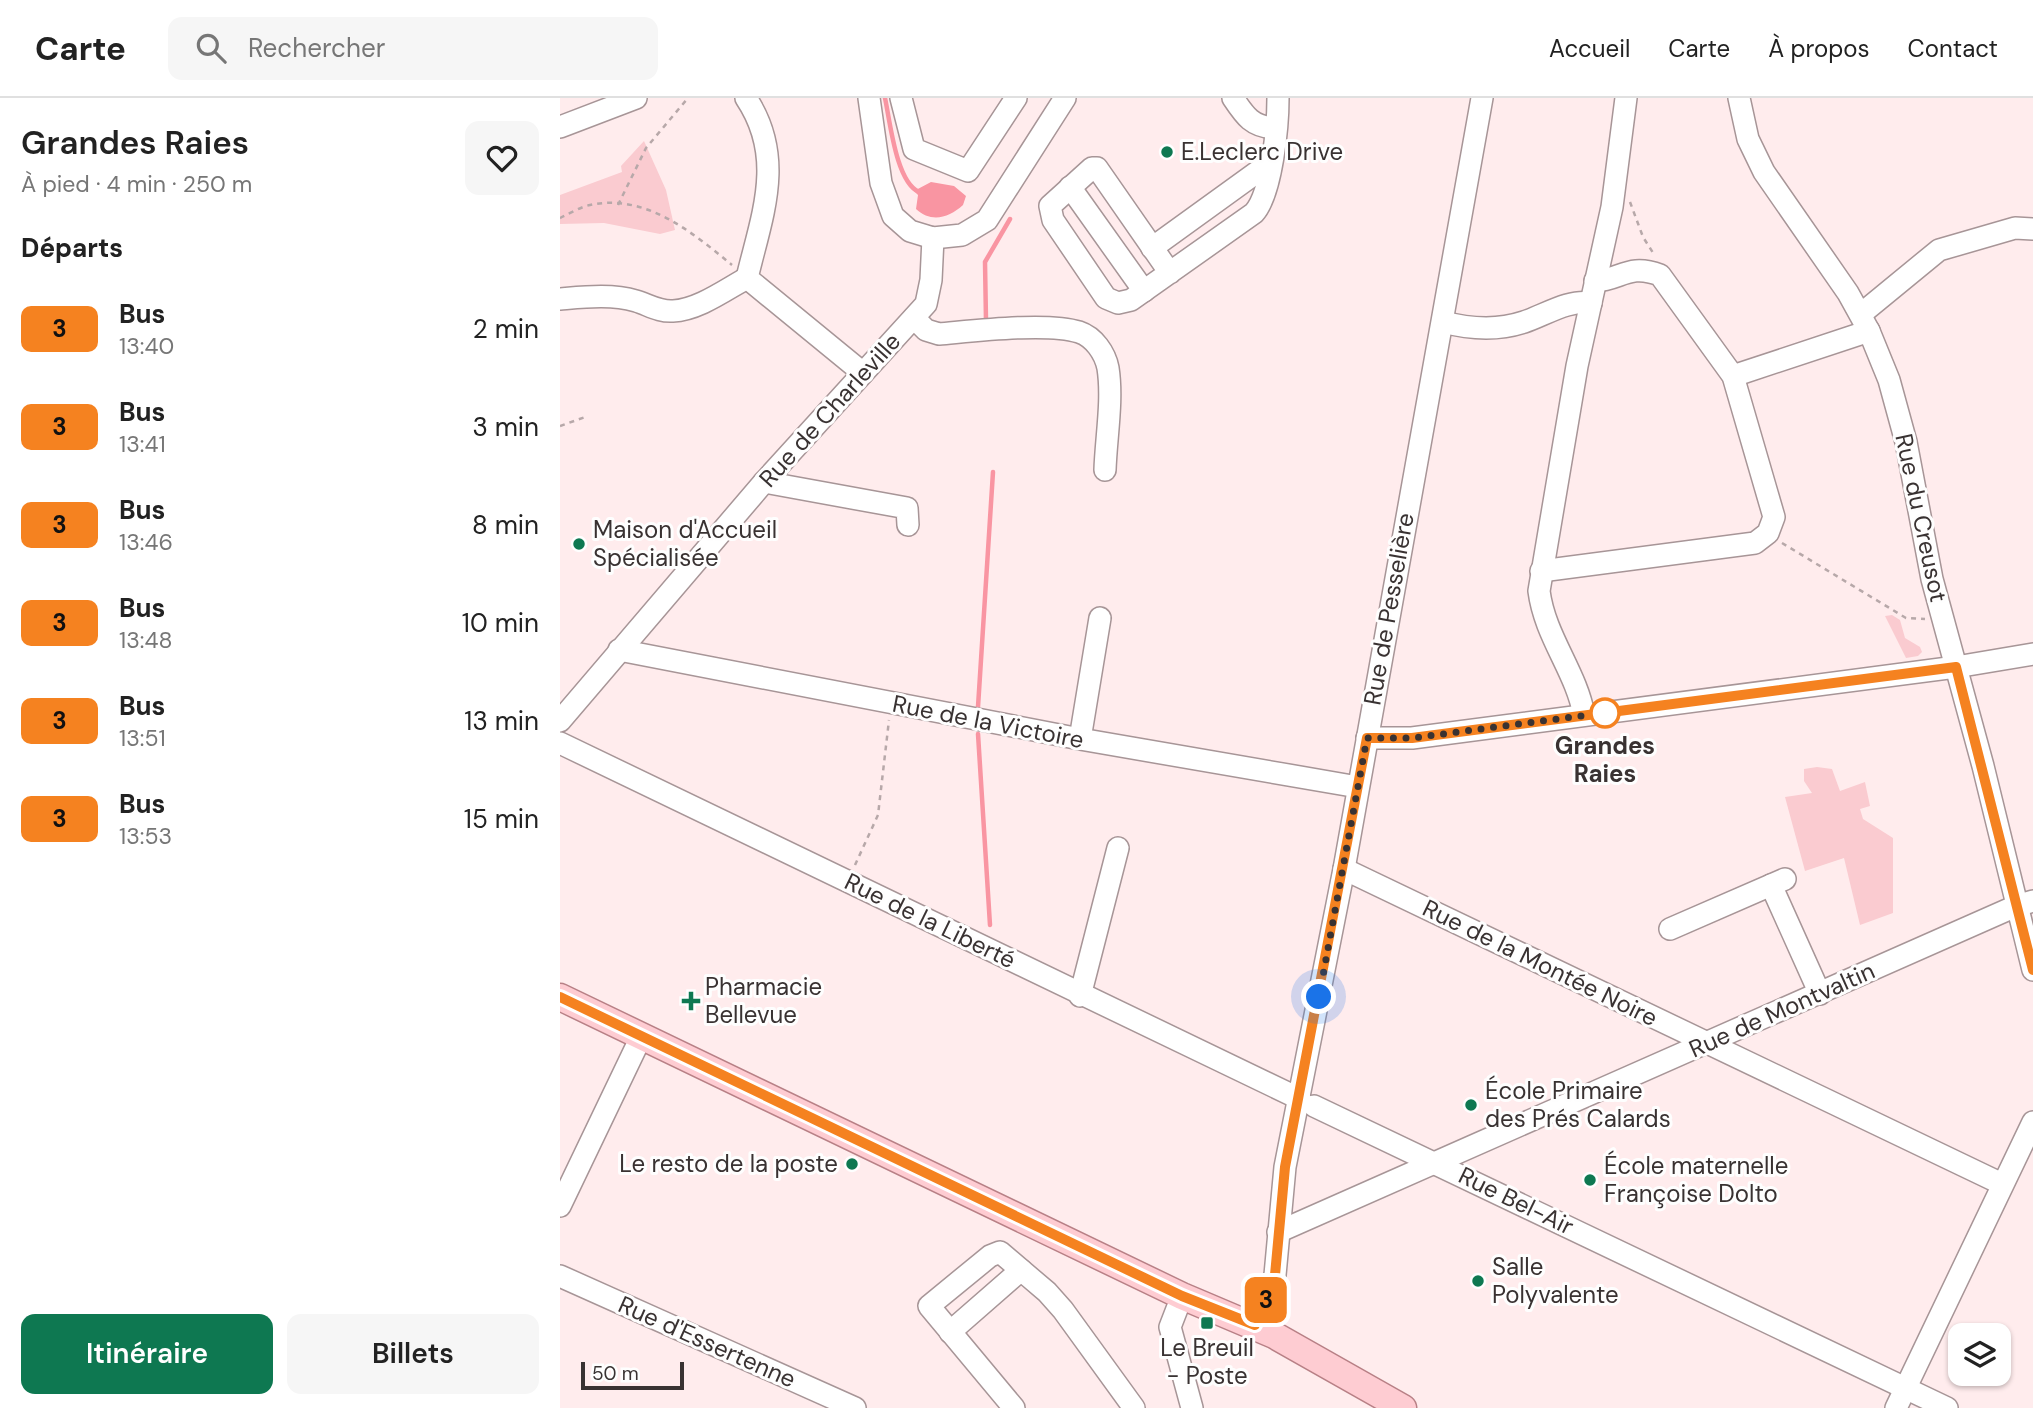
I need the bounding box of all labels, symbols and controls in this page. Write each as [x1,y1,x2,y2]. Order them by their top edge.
search box [168,17,658,80]
text: Carte [35,27,126,70]
icon: search [192,29,230,67]
text: Rechercher [248,31,385,65]
text: Accueil [1549,33,1630,64]
text: Carte [1668,33,1730,64]
text: À propos [1768,33,1870,64]
text: Contact [1908,33,1998,64]
text: Grandes Raies [21,121,249,164]
button: heart [465,121,539,195]
place label: E.Leclerc Drive [1181,136,1343,167]
marker: E.Leclerc Drive [1159,144,1175,160]
text: À pied · 4 min · 250 m [21,169,252,199]
text: Départs [21,231,123,265]
text: Bus [119,297,165,331]
text: 2 min [473,312,539,346]
text: 3 [52,313,67,344]
street label: Rue de Charleville [752,326,907,493]
text: 13:40 [119,331,174,361]
text: Bus [119,395,165,429]
text: 3 min [472,410,539,444]
text: 3 [52,411,67,442]
text: 13:41 [119,429,166,459]
street label: Rue du Creusot [1889,431,1954,605]
text: Bus [119,493,165,527]
text: 8 min [472,508,539,542]
text: 3 [52,509,67,540]
street label: Rue de Pesselière [1356,510,1421,707]
place label: Maison d'Accueil Spécialisée [593,514,777,573]
text: 13:46 [119,527,173,557]
marker: Maison d'Accueil Spécialisée [571,536,587,552]
text: Bus [119,591,165,625]
text: 10 min [462,606,539,640]
text: 3 [52,607,67,638]
text: 13:48 [119,625,172,655]
street label: Rue de la Victoire [890,688,1086,755]
text: Bus [119,689,165,723]
marker: Grandes Raies [1590,698,1620,728]
text: 13 min [464,704,539,738]
text: 3 [52,705,67,736]
text: 13:51 [119,723,166,753]
place label: Grandes Raies [1555,730,1655,789]
text: Bus [119,787,165,821]
text: 15 min [464,802,539,836]
text: 3 [52,803,67,834]
text: 13:53 [119,821,172,851]
street label: Rue de la Liberté [840,866,1021,975]
street label: Rue de la Montée Noire [1418,892,1663,1033]
street label: Rue de Montvaltin [1684,955,1879,1064]
place label: Pharmacie Bellevue [705,971,822,1030]
your location [1301,979,1336,1014]
marker: Pharmacie Bellevue [683,993,699,1009]
place label: École Primaire des Prés Calards [1485,1075,1671,1134]
marker: École Primaire des Prés Calards [1463,1097,1479,1113]
place label: Le resto de la poste [619,1148,838,1179]
place label: École maternelle Françoise Dolto [1604,1150,1788,1209]
marker: Le resto de la poste [844,1156,860,1172]
street label: Rue Bel-Air [1454,1159,1579,1242]
marker: École maternelle Françoise Dolto [1582,1172,1598,1188]
place label: Salle Polyvalente [1492,1251,1619,1310]
marker: Salle Polyvalente [1470,1273,1486,1289]
line badge: 3 [1243,1277,1289,1323]
text: 3 [1259,1284,1273,1315]
street label: Rue d'Essertenne [614,1289,801,1395]
button: Itinéraire [21,1314,273,1394]
button: Billets [287,1314,539,1394]
marker: Le Breuil - Poste [1199,1315,1215,1331]
map controls [1948,1323,2011,1386]
button: layers [1948,1323,2011,1386]
place label: Le Breuil - Poste [1160,1332,1254,1391]
scale bar [581,1359,684,1391]
text: 50 m [592,1361,639,1386]

